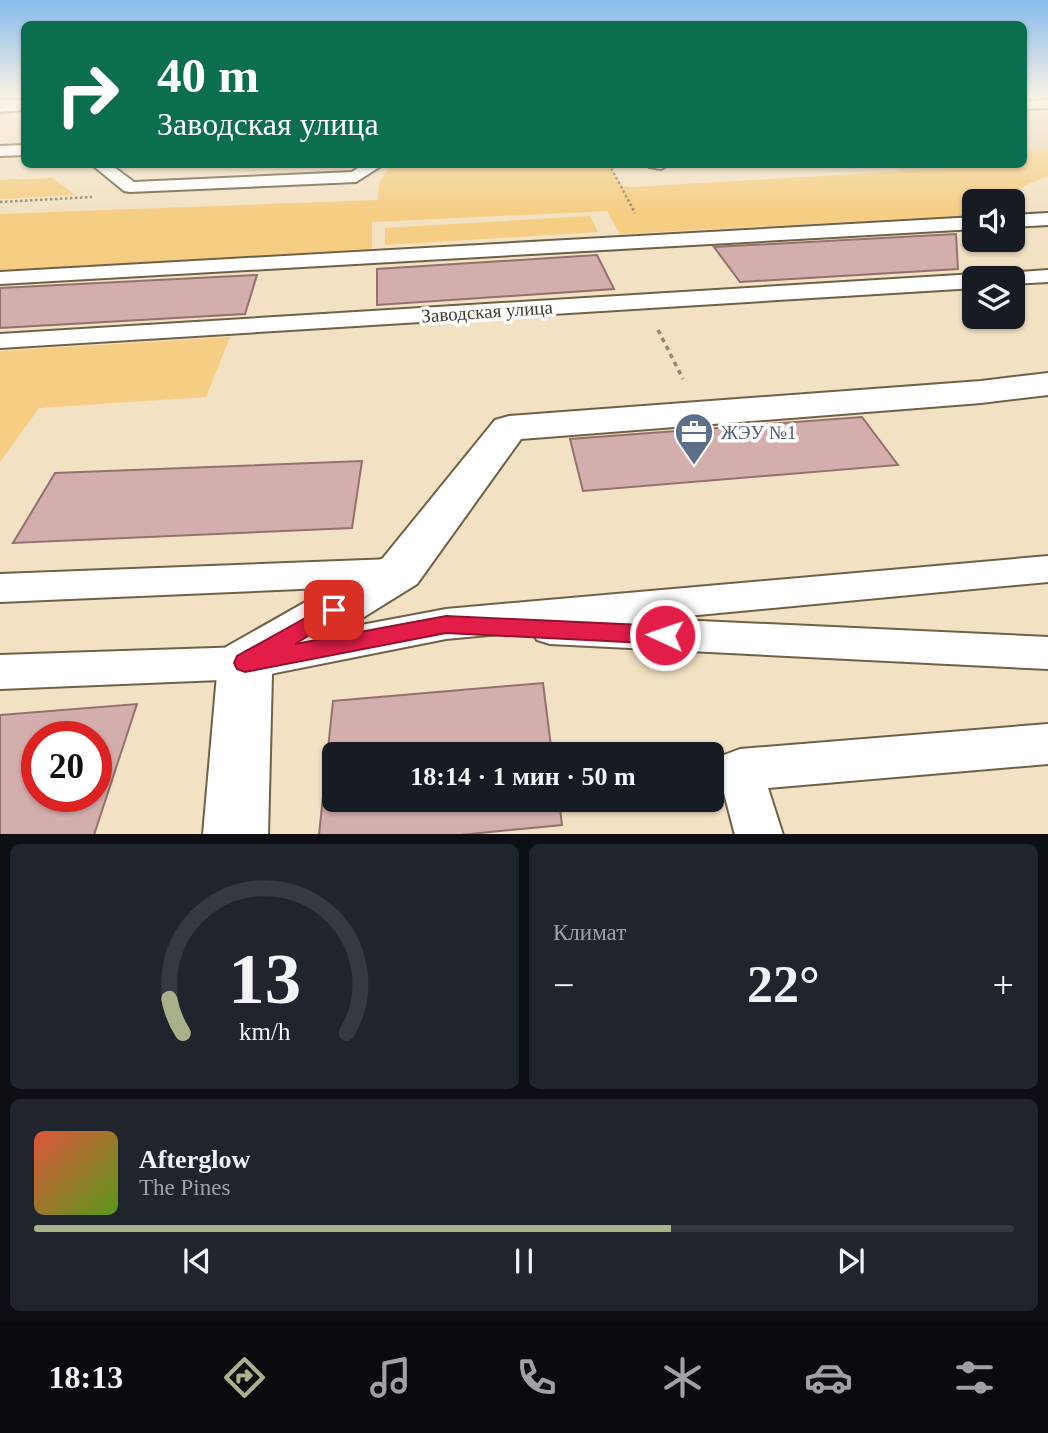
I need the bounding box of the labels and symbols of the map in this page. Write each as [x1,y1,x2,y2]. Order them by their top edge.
street label: Заводская улица [421,296,554,327]
office icon: ЖЭУ №1 [673,411,715,466]
place label: ЖЭУ №1 [721,422,796,443]
pin [304,580,364,640]
position arrow [628,598,702,672]
speed limit sign: 20 [21,721,112,812]

